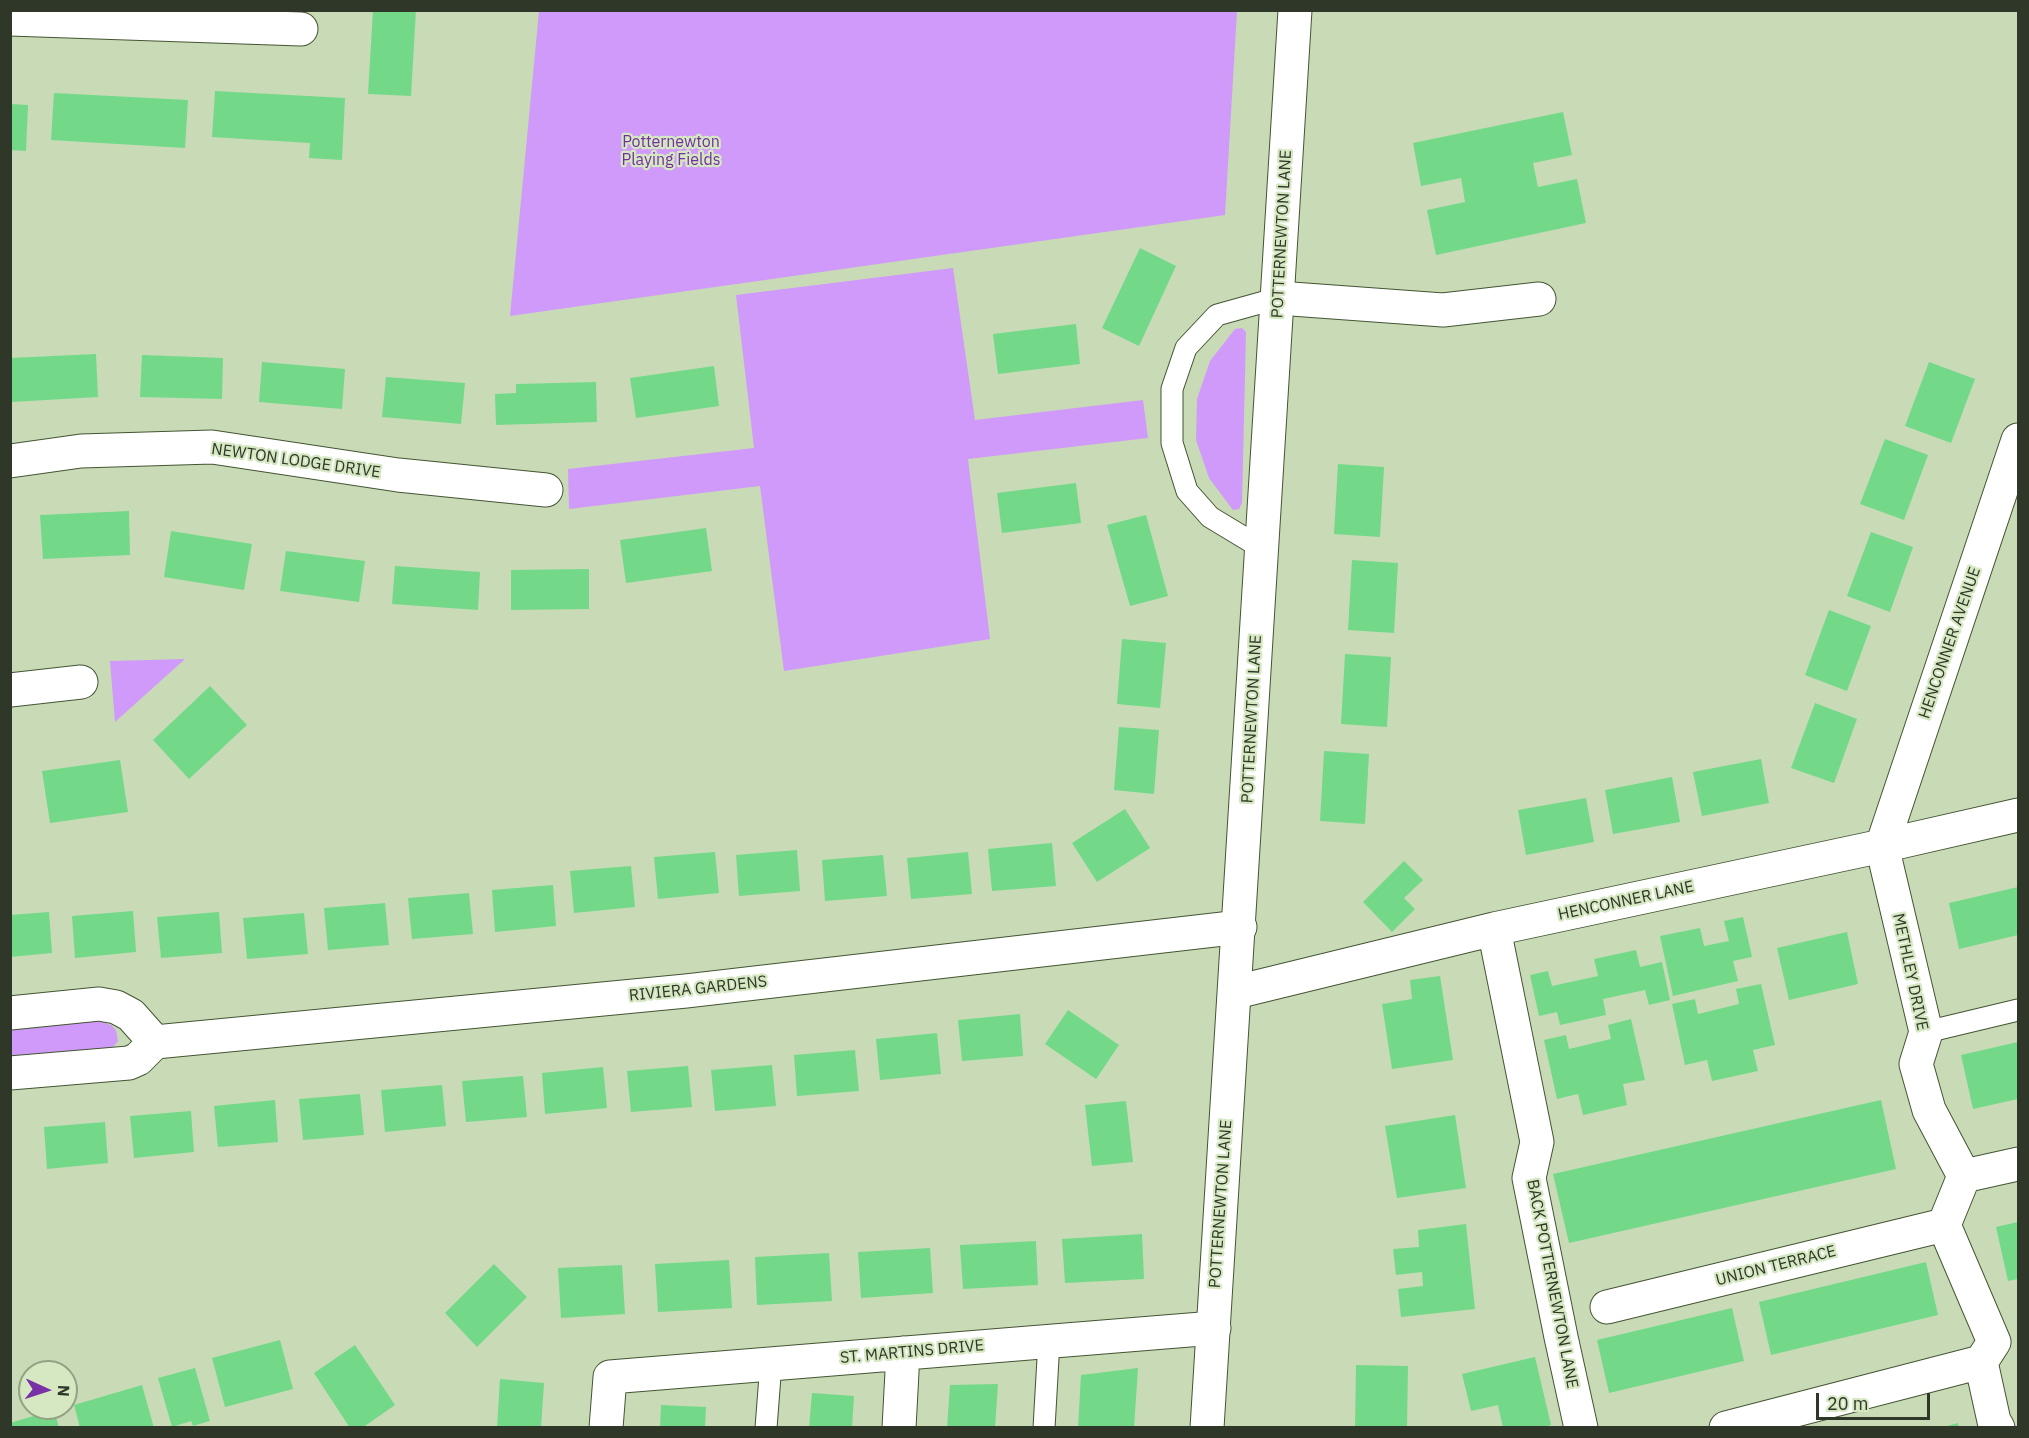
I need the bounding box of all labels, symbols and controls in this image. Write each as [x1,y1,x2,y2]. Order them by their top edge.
park label: Potternewton Playing Fields [622,132,720,170]
street label: POTTERNEWTON LANE [1268,149,1296,319]
street label: NEWTON LODGE DRIVE [210,440,382,482]
street label: HENCONNER AVENUE [1915,565,1985,721]
street label: POTTERNEWTON LANE [1238,634,1266,804]
street label: HENCONNER LANE [1556,877,1696,925]
street label: METHLEY DRIVE [1888,912,1932,1032]
street label: RIVIERA GARDENS [628,972,768,1006]
street label: POTTERNEWTON LANE [1206,1119,1236,1289]
street label: BACK POTTERNEWTON LANE [1522,1178,1582,1390]
street label: UNION TERRACE [1714,1242,1838,1290]
street label: ST. MARTINS DRIVE [839,1336,985,1368]
north arrow [18,1360,78,1420]
scale bar [1819,1381,1933,1419]
text: N [54,1385,74,1397]
text: 20 m [1827,1392,1869,1415]

